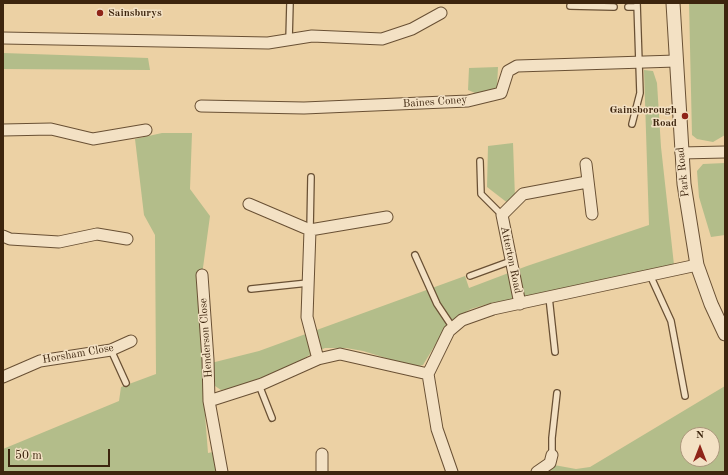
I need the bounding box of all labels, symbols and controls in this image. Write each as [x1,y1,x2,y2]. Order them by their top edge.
place label: Sainsburys [108,6,162,20]
marker: Sainsburys [95,8,105,18]
street label: Baines Coney [402,93,468,111]
place label: Gainsborough Road [609,103,677,129]
marker: Gainsborough Road [680,111,690,121]
street label: Park Road [674,146,692,198]
street label: Atterton Road [497,225,525,295]
street label: Henderson Close [197,298,215,378]
street label: Horsham Close [41,341,115,367]
north arrow [680,427,720,467]
text: N [696,430,704,441]
scale bar [10,441,112,467]
text: 50 m [15,450,42,462]

